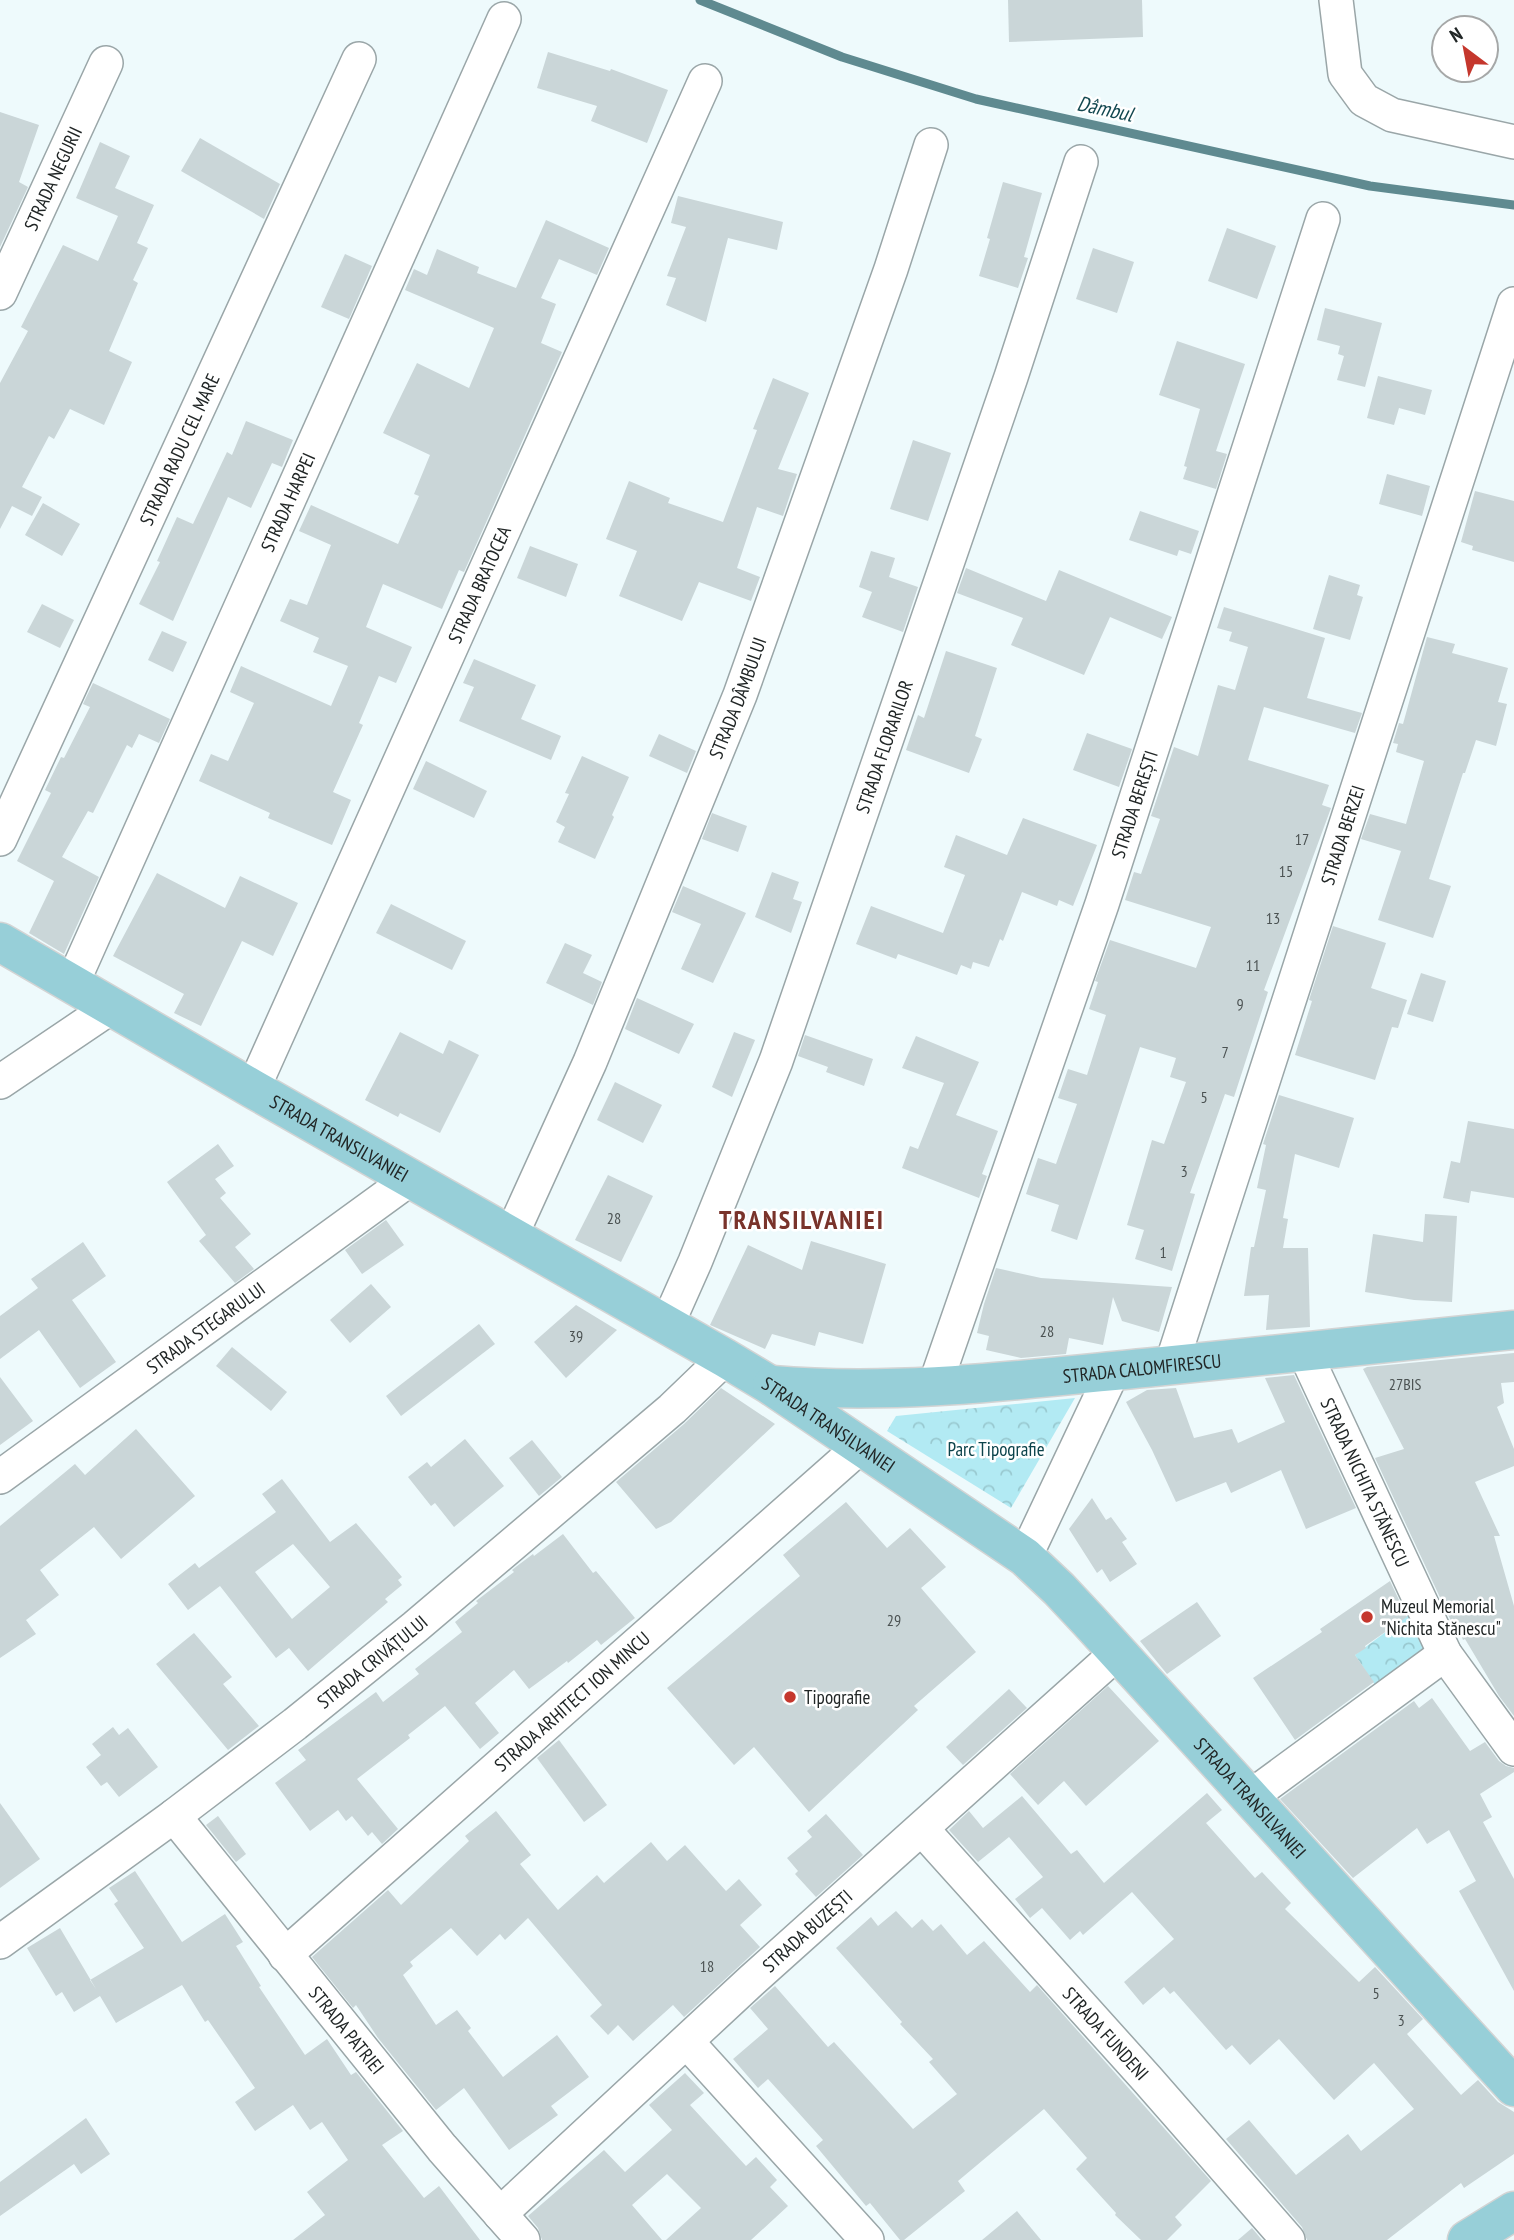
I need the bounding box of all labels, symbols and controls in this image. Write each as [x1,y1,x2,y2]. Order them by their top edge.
north arrow [1430,14,1500,84]
text: N [1445,22,1467,47]
water label: Dâmbul [1075,89,1137,128]
street label: STRADA NEGURII [18,123,87,234]
street label: STRADA RADU CEL MARE [134,370,225,529]
street label: STRADA HARPEI [255,449,320,555]
street label: STRADA BRATOCEA [443,522,516,647]
street label: STRADA DÂMBULUI [703,634,772,762]
street label: STRADA FLORARILOR [850,677,918,816]
street label: STRADA BEREȘTI [1106,747,1163,861]
street label: STRADA BERZEI [1315,782,1370,888]
house number: 17 [1295,829,1309,849]
house number: 15 [1279,861,1293,881]
house number: 13 [1266,908,1280,928]
house number: 11 [1246,955,1260,975]
house number: 9 [1236,994,1244,1014]
house number: 7 [1221,1042,1229,1062]
house number: 5 [1200,1087,1208,1107]
street label: STRADA TRANSILVANIEI [266,1089,413,1187]
house number: 3 [1180,1161,1188,1181]
district label: TRANSILVANIEI [719,1203,885,1236]
house number: 28 [607,1208,621,1228]
house number: 1 [1159,1242,1167,1262]
street label: STRADA STEGARULUI [141,1277,269,1379]
house number: 28 [1040,1321,1054,1341]
house number: 39 [569,1326,583,1346]
street label: STRADA CALOMFIRESCU [1062,1348,1222,1388]
street label: STRADA TRANSILVANIEI [758,1371,900,1478]
house number: 27BIS [1389,1374,1421,1394]
street label: STRADA NICHITA STĂNESCU [1316,1394,1415,1571]
park label: Parc Tipografie [947,1437,1045,1461]
place label: Muzeul Memorial "Nichita Stănescu" [1381,1594,1501,1640]
marker: Muzeul Memorial "Nichita Stănescu" [1359,1609,1375,1625]
street label: STRADA CRIVĂȚULUI [312,1610,432,1713]
house number: 29 [887,1610,901,1630]
street label: STRADA ARHITECT ION MINCU [489,1626,655,1777]
place label: Tipografie [804,1685,870,1709]
marker: Tipografie [782,1689,798,1705]
street label: STRADA TRANSILVANIEI [1189,1732,1312,1863]
street label: STRADA BUZEȘTI [757,1884,857,1977]
house number: 18 [700,1956,714,1976]
street label: STRADA PATRIEI [304,1981,390,2079]
street label: STRADA FUNDENI [1058,1982,1154,2085]
house number: 5 [1372,1983,1380,2003]
house number: 3 [1397,2010,1405,2030]

